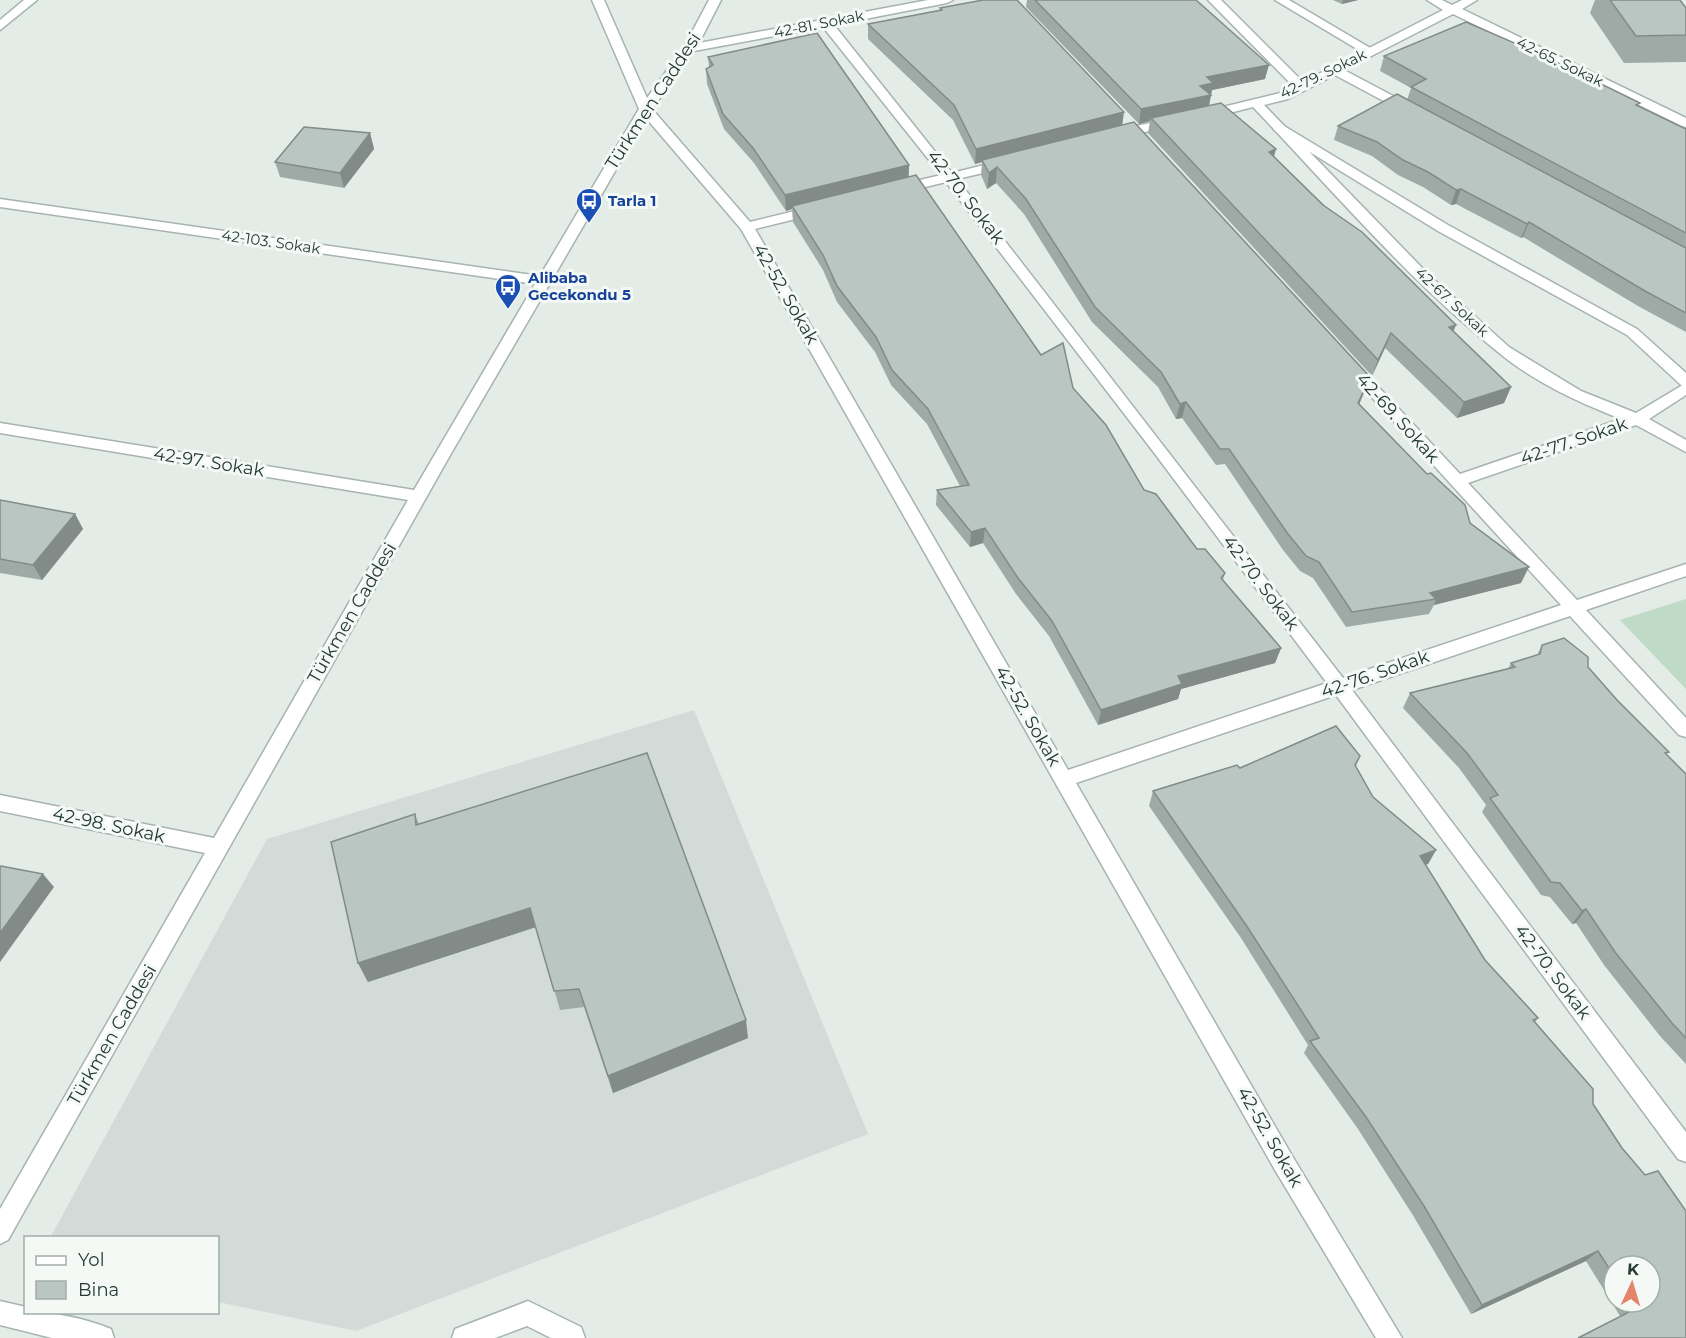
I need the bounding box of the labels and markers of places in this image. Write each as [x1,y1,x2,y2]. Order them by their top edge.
bus stop icon: Tarla 1 [574,186,604,224]
place label: Tarla 1 [608,191,656,210]
place label: Alibaba Gecekondu 5 [527,268,631,304]
bus stop icon: Alibaba Gecekondu 5 [493,272,523,310]

